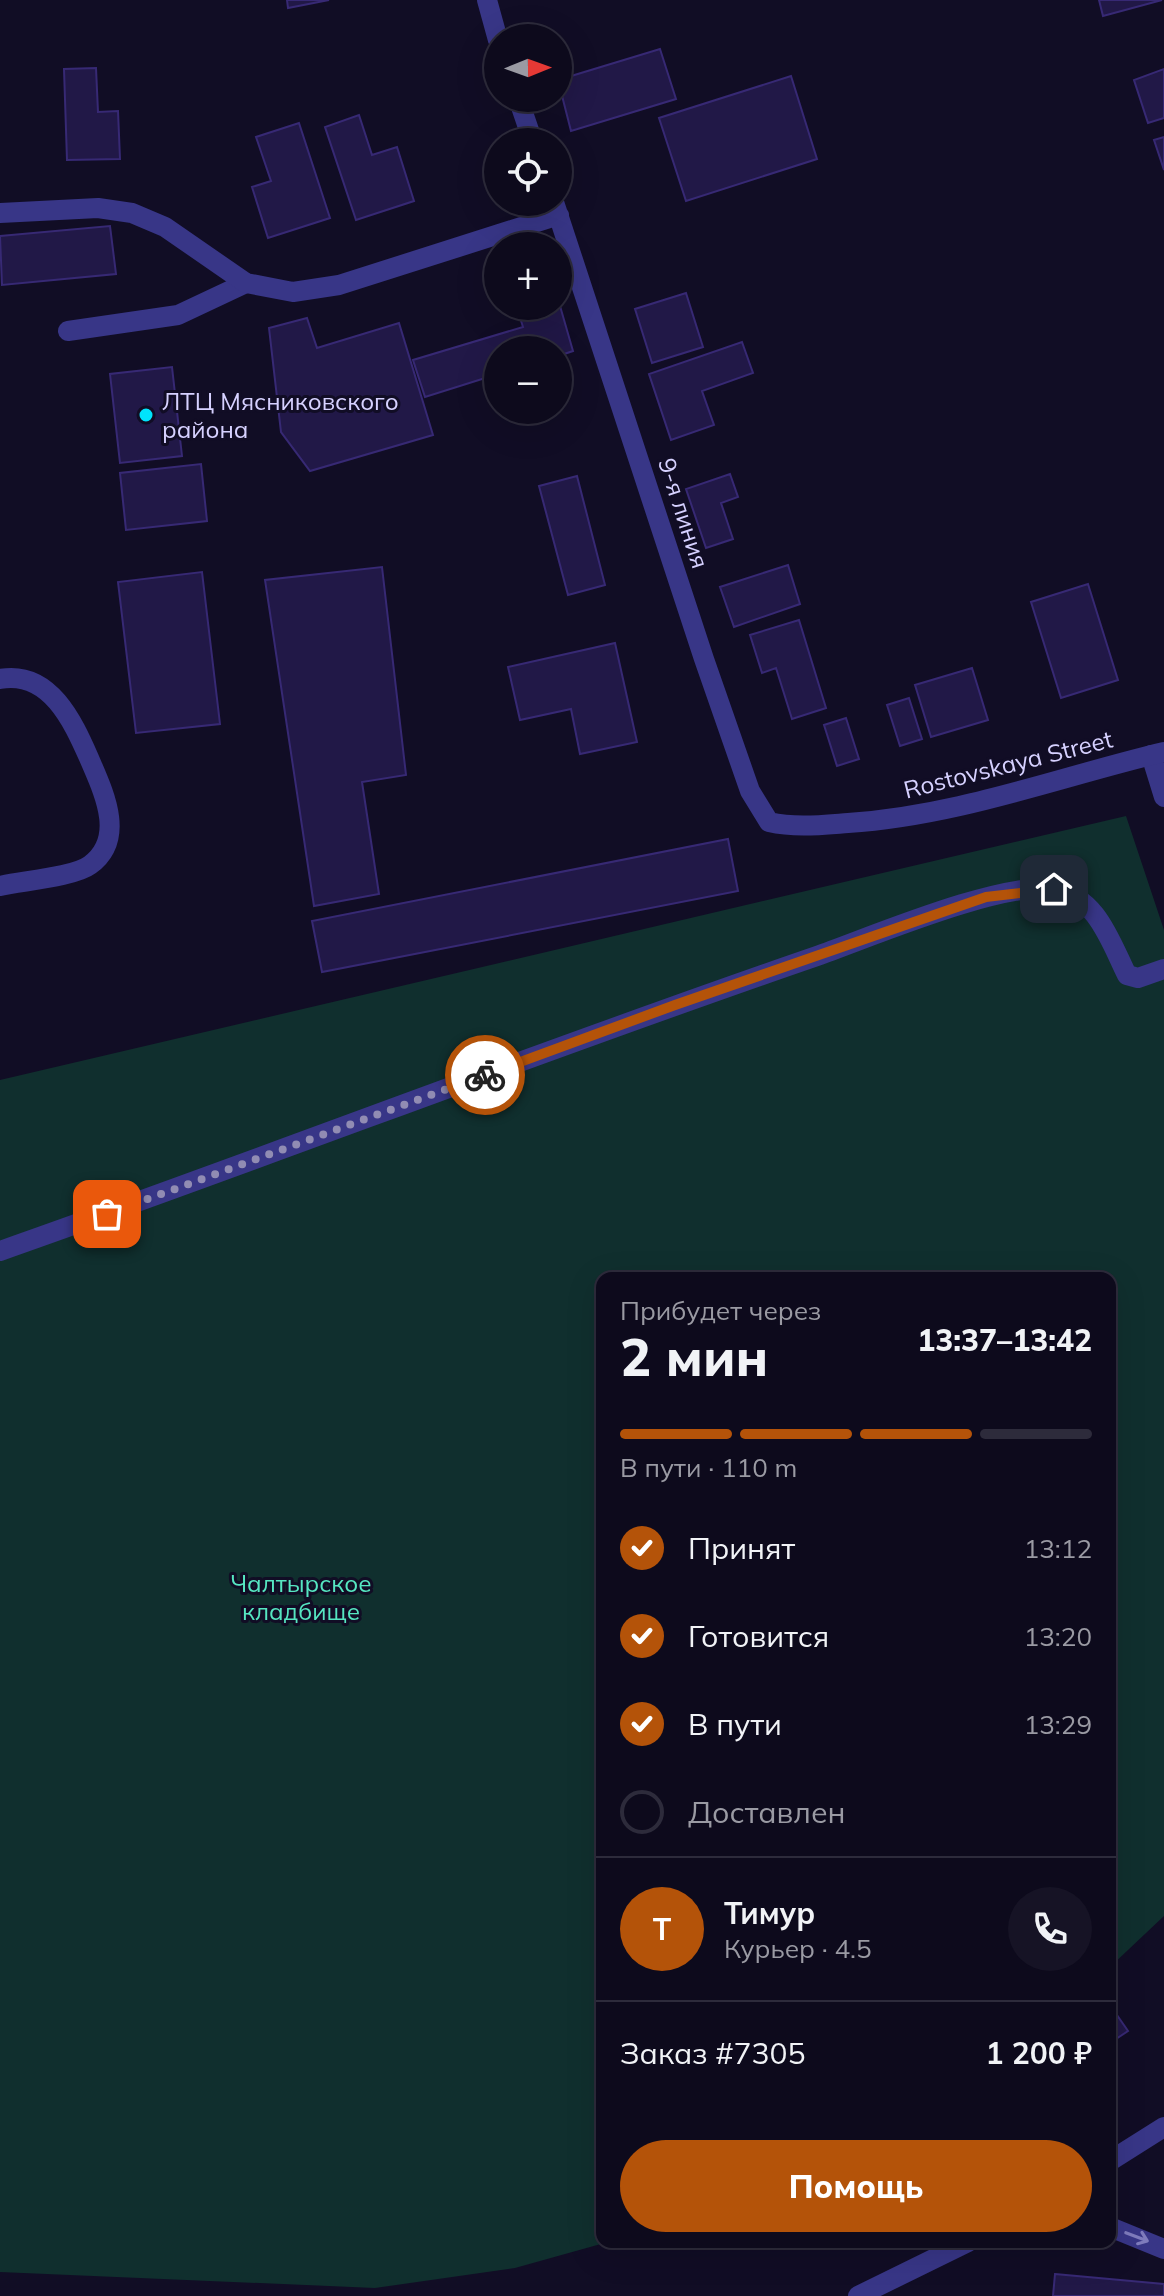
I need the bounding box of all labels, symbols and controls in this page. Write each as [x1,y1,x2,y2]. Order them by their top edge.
north arrow [484,24,572,112]
map controls [484,24,572,424]
button: locate [484,128,572,216]
button: + [484,232,572,320]
button: − [484,336,572,424]
place label: ЛТЦ Мясниковского района [162,386,399,444]
marker: ЛТЦ Мясниковского района [137,406,155,424]
street label: 9-я линия [652,454,716,572]
street label: Rostovskaya Street [900,724,1116,804]
pin [1020,855,1088,923]
icon: home [1032,867,1076,911]
courier [445,1035,525,1115]
icon: bike [463,1053,507,1097]
pin [73,1180,141,1248]
icon: bag [85,1192,129,1236]
text: Прибудет через [620,1294,821,1327]
text: 13:37–13:42 [917,1321,1092,1359]
text: 2 мин [620,1324,768,1389]
text: В пути · 110 m [620,1451,797,1484]
icon: check [620,1526,664,1570]
text: Принят [688,1529,795,1567]
text: 13:12 [1024,1532,1092,1565]
park label: Чалтырское кладбище [230,1568,372,1626]
icon: check [620,1614,664,1658]
text: Готовится [688,1617,829,1655]
text: 13:20 [1024,1620,1092,1653]
icon: check [620,1702,664,1746]
text: В пути [688,1705,782,1743]
text: 13:29 [1024,1708,1092,1741]
text: Доставлен [688,1793,846,1831]
button: phone [1008,1887,1092,1971]
text: Тимур [724,1894,815,1932]
text: Т [653,1910,671,1948]
text: Курьер · 4.5 [724,1932,872,1965]
text: Заказ #7305 [620,2034,805,2072]
text: 1 200 ₽ [986,2034,1092,2072]
button: Помощь [620,2140,1092,2232]
one-way arrow [1124,2231,1149,2245]

